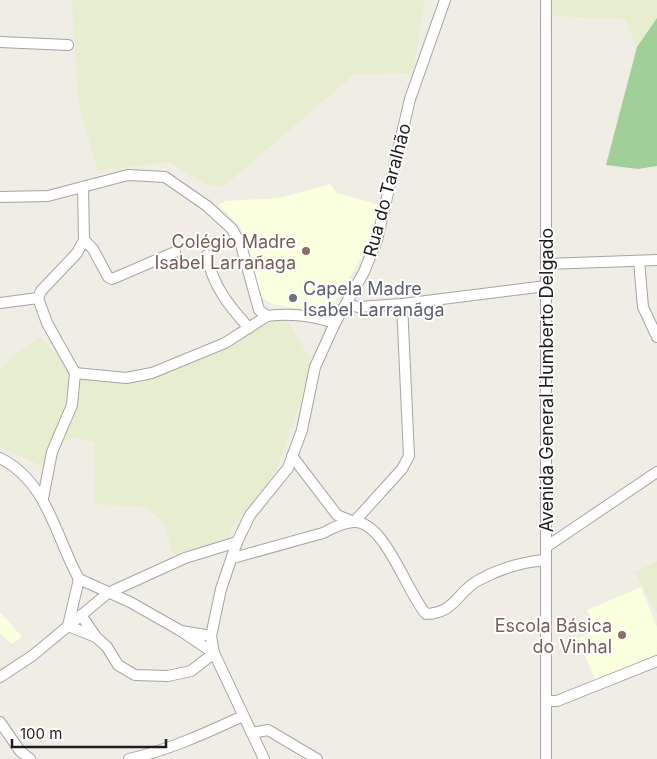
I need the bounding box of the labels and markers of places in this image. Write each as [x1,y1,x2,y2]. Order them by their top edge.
place label: Colégio Madre Isabel Larrañaga [155,231,296,273]
marker: Colégio Madre Isabel Larrañaga [300,245,312,257]
place label: Capela Madre Isabel Larranãga [303,278,445,320]
marker: Capela Madre Isabel Larranãga [287,292,299,304]
place label: Escola Básica do Vinhal [495,615,612,657]
marker: Escola Básica do Vinhal [616,629,628,641]

